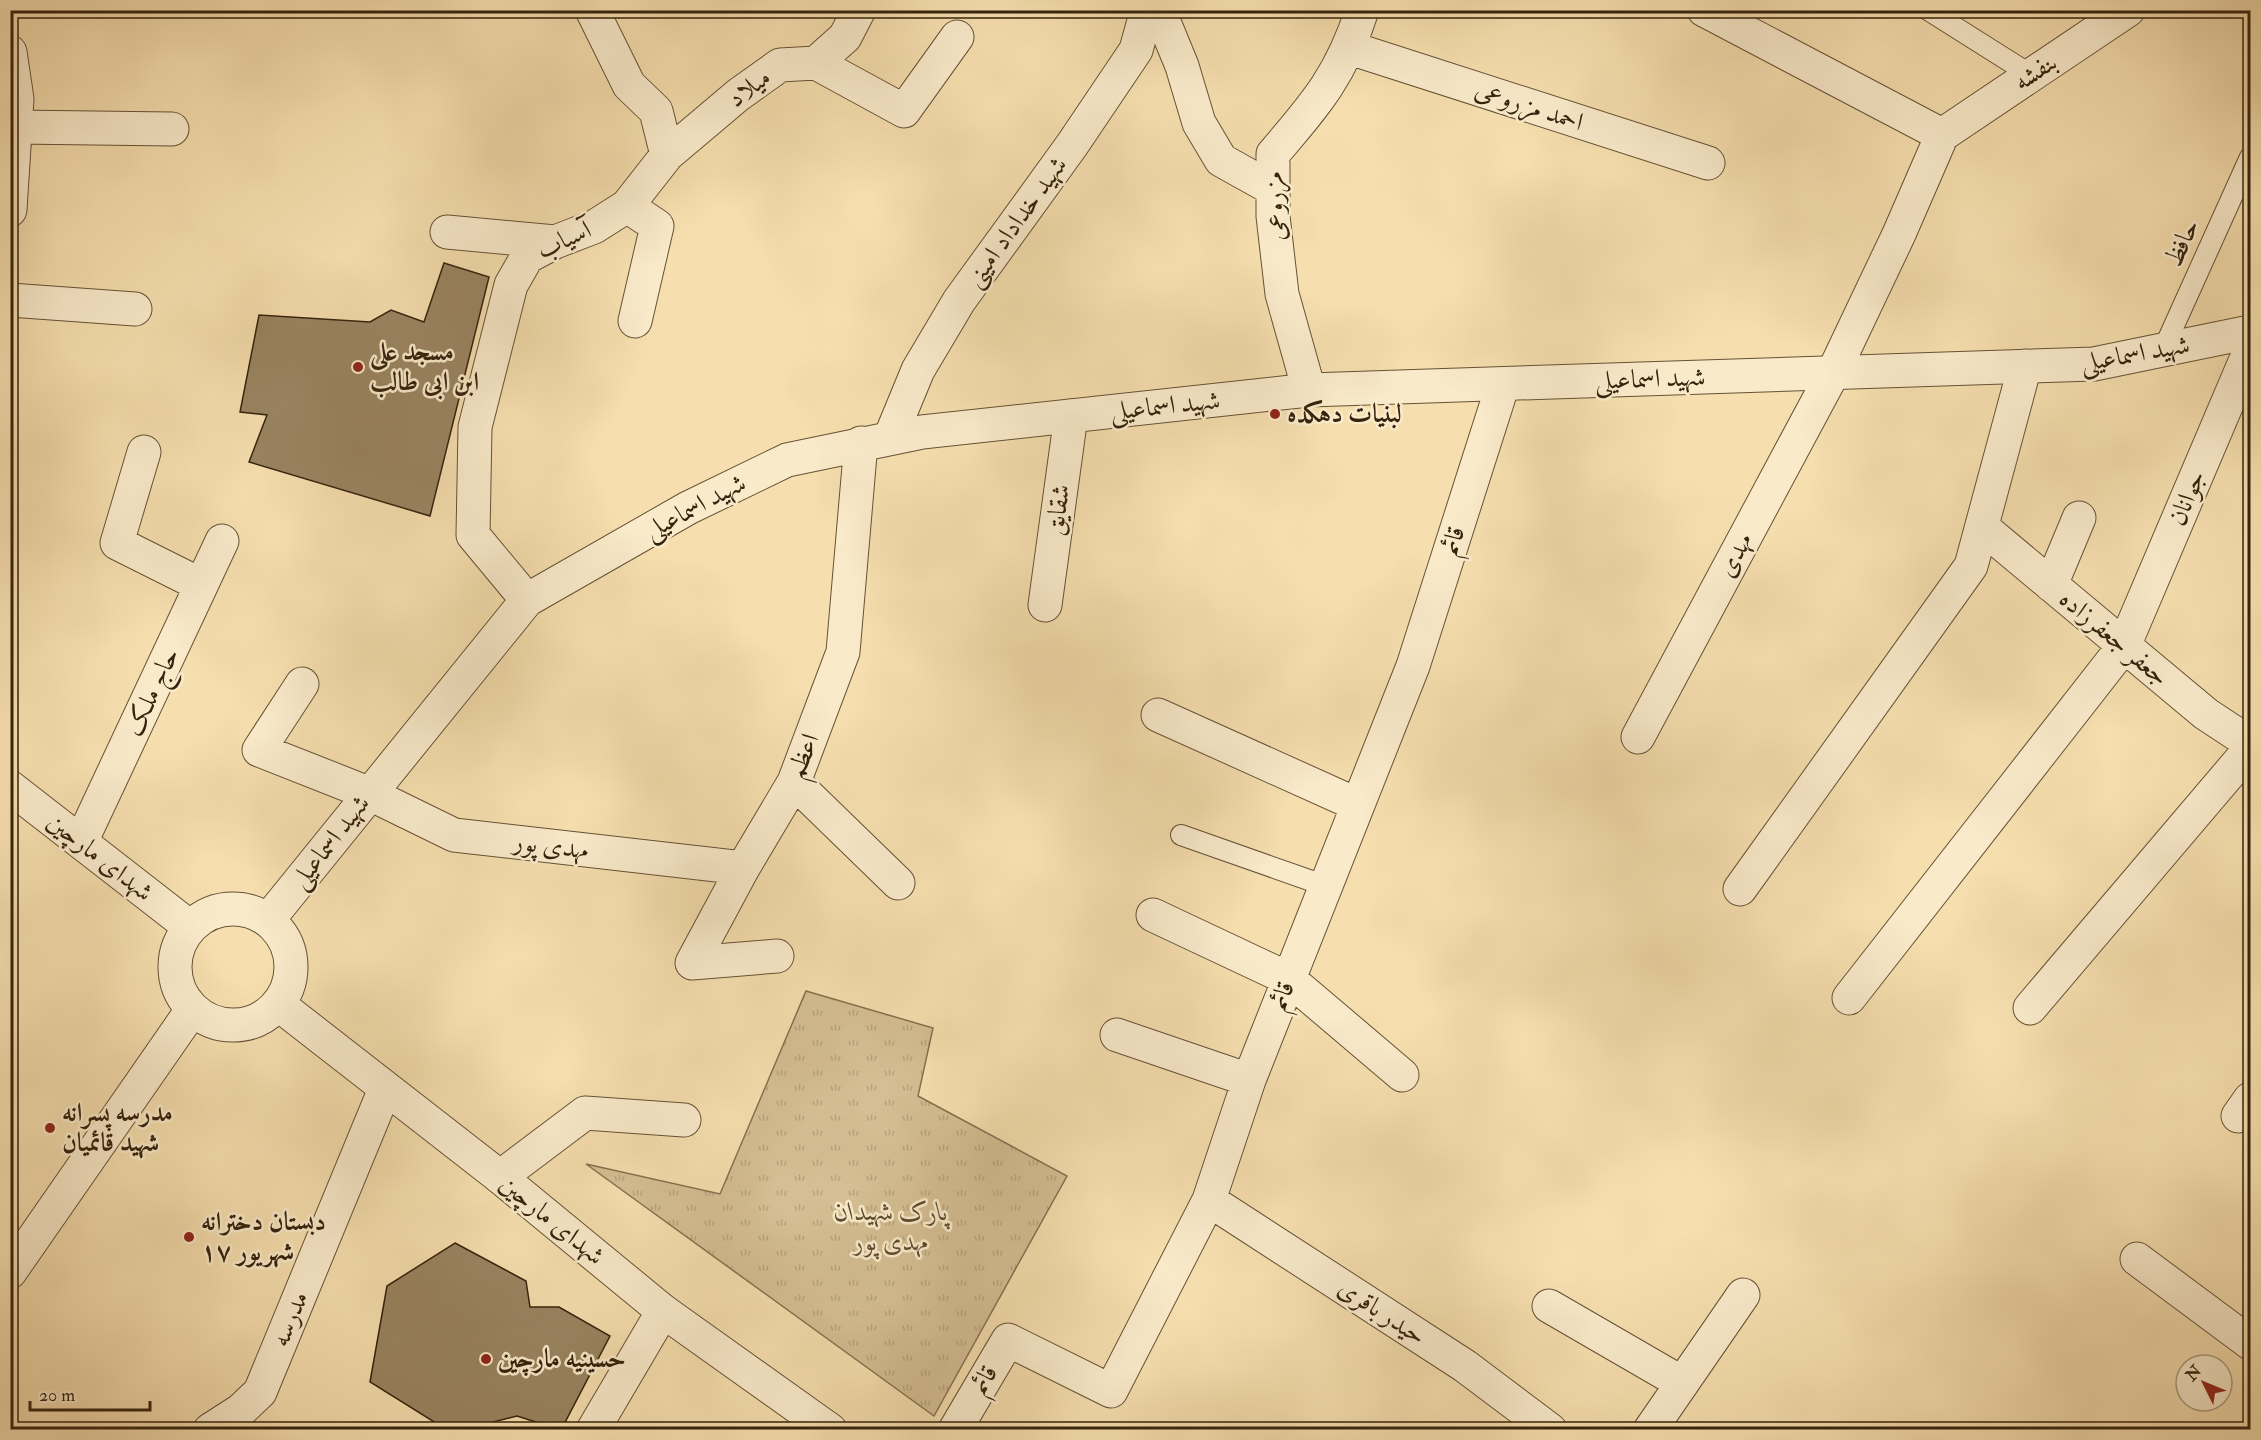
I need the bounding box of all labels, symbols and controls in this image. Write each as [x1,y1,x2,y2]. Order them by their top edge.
street label: بنفشه [2007,46,2063,98]
street label: میلاد [721,61,777,115]
street label: احمد مزروعی [1470,73,1587,140]
street label: شهید خداداد امینی [958,150,1076,295]
street label: مزروعی [1257,170,1294,242]
street label: آسیاب [532,213,599,267]
street label: حافظ [2157,214,2207,272]
street label: شهید اسماعیلی [2078,329,2193,381]
place label: مسجد علی ابن ابی طالب [369,336,479,400]
marker: مسجد علی ابن ابی طالب [351,360,365,374]
street label: شهید اسماعیلی [1594,361,1706,399]
street label: شهید اسماعیلی [1108,384,1222,430]
place label: لبنیات دهکده [1287,398,1402,430]
marker: لبنیات دهکده [1268,407,1282,421]
street label: جوانان [2161,465,2213,531]
street label: شهید اسماعیلی [639,467,752,549]
street label: شقایق [1039,482,1077,538]
street label: قائم [1433,522,1478,562]
street label: مهدی [1710,527,1760,583]
street label: جعفر جعفرزاده [2053,583,2175,693]
street label: حاج ملک [118,643,193,744]
street label: اعظم [780,729,834,786]
street label: شهید اسماعیلی [283,789,378,897]
street label: شهدای مارچین [40,806,160,909]
street label: مهدی پور [508,825,591,868]
street label: قائم [1262,977,1308,1017]
place label: مدرسه پسرانه شهید قائمیان [62,1097,173,1159]
marker: مدرسه پسرانه شهید قائمیان [43,1121,57,1135]
street label: شهدای مارچین [492,1168,611,1273]
park label: پارک شهیدان مهدی پور [834,1196,950,1260]
place label: دبستان دخترانه ۱۷ شهریور [201,1206,326,1268]
marker: دبستان دخترانه ۱۷ شهریور [182,1230,196,1244]
street label: حیدر باقری [1332,1272,1432,1352]
street label: مدرسه [264,1286,316,1352]
place label: حسینیه مارچین [498,1343,626,1377]
marker: حسینیه مارچین [479,1352,493,1366]
north arrow [2174,1353,2234,1413]
street label: قائم [963,1359,1010,1404]
text: N [2181,1361,2206,1386]
scale bar [30,1374,150,1412]
text: 20 m [39,1384,75,1407]

